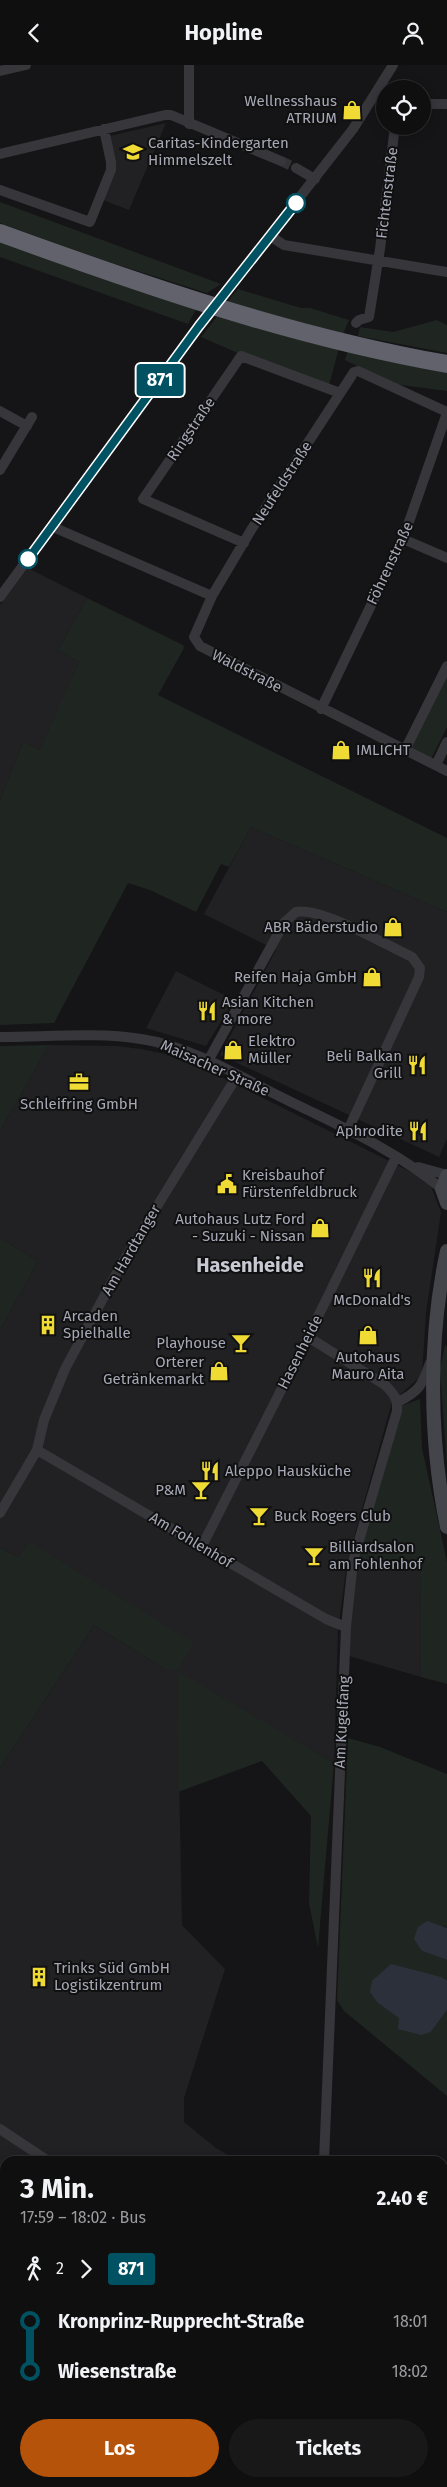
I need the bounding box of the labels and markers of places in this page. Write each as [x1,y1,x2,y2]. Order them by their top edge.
place label: Wellnesshaus ATRIUM [244,92,337,127]
shop icon: Wellnesshaus ATRIUM [341,99,363,121]
place label: Caritas-Kindergarten Himmelszelt [148,134,289,169]
school or university icon: Caritas-Kindergarten Himmelszelt [122,141,144,163]
unlabelled marker [286,193,306,213]
unlabelled marker [18,549,38,569]
shop icon: IMLICHT [330,739,352,761]
place label: IMLICHT [356,741,411,759]
shop icon: ABR Bäderstudio [382,916,404,938]
place label: ABR Bäderstudio [264,918,378,936]
shop icon: Reifen Haja GmbH [361,966,383,988]
place label: Reifen Haja GmbH [234,968,357,986]
place label: Asian Kitchen & more [222,993,314,1028]
restaurant icon: Asian Kitchen & more [196,1000,218,1022]
place label: Elektro Müller [248,1032,296,1067]
shop icon: Elektro Müller [222,1039,244,1061]
place label: Beli Balkan Grill [326,1047,403,1082]
restaurant icon: Beli Balkan Grill [406,1054,428,1076]
office icon: Schleifring GmbH [68,1071,90,1093]
place label: Schleifring GmbH [20,1095,138,1113]
restaurant icon: Aphrodite [407,1120,429,1142]
place label: Aphrodite [336,1122,403,1140]
place label: Kreisbauhof Fürstenfeldbruck [242,1166,357,1201]
public building icon: Kreisbauhof Fürstenfeldbruck [216,1173,238,1195]
place label: Autohaus Lutz Ford - Suzuki - Nissan [175,1210,305,1245]
shop icon: Autohaus Lutz Ford - Suzuki - Nissan [309,1217,331,1239]
restaurant icon: McDonald's [361,1267,383,1289]
place label: McDonald's [333,1291,411,1309]
place label: Arcaden Spielhalle [63,1307,131,1342]
building icon: Arcaden Spielhalle [37,1314,59,1336]
shop icon: Autohaus Mauro Aita [357,1324,379,1346]
bar icon: Playhouse [230,1332,252,1354]
place label: Playhouse [156,1334,226,1352]
place label: Autohaus Mauro Aita [332,1348,404,1383]
place label: Orterer Getränkemarkt [103,1353,205,1388]
shop icon: Orterer Getränkemarkt [208,1360,230,1382]
restaurant icon: Aleppo Hausküche [199,1460,221,1482]
place label: Aleppo Hausküche [225,1462,351,1480]
bar icon: P&M [190,1479,212,1501]
place label: P&M [155,1481,186,1499]
bar icon: Buck Rogers Club [248,1505,270,1527]
place label: Buck Rogers Club [274,1507,391,1525]
place label: Billiardsalon am Fohlenhof [329,1538,423,1573]
bar icon: Billiardsalon am Fohlenhof [303,1545,325,1567]
place label: Trinks Süd GmbH Logistikzentrum [54,1959,170,1994]
building icon: Trinks Süd GmbH Logistikzentrum [28,1966,50,1988]

